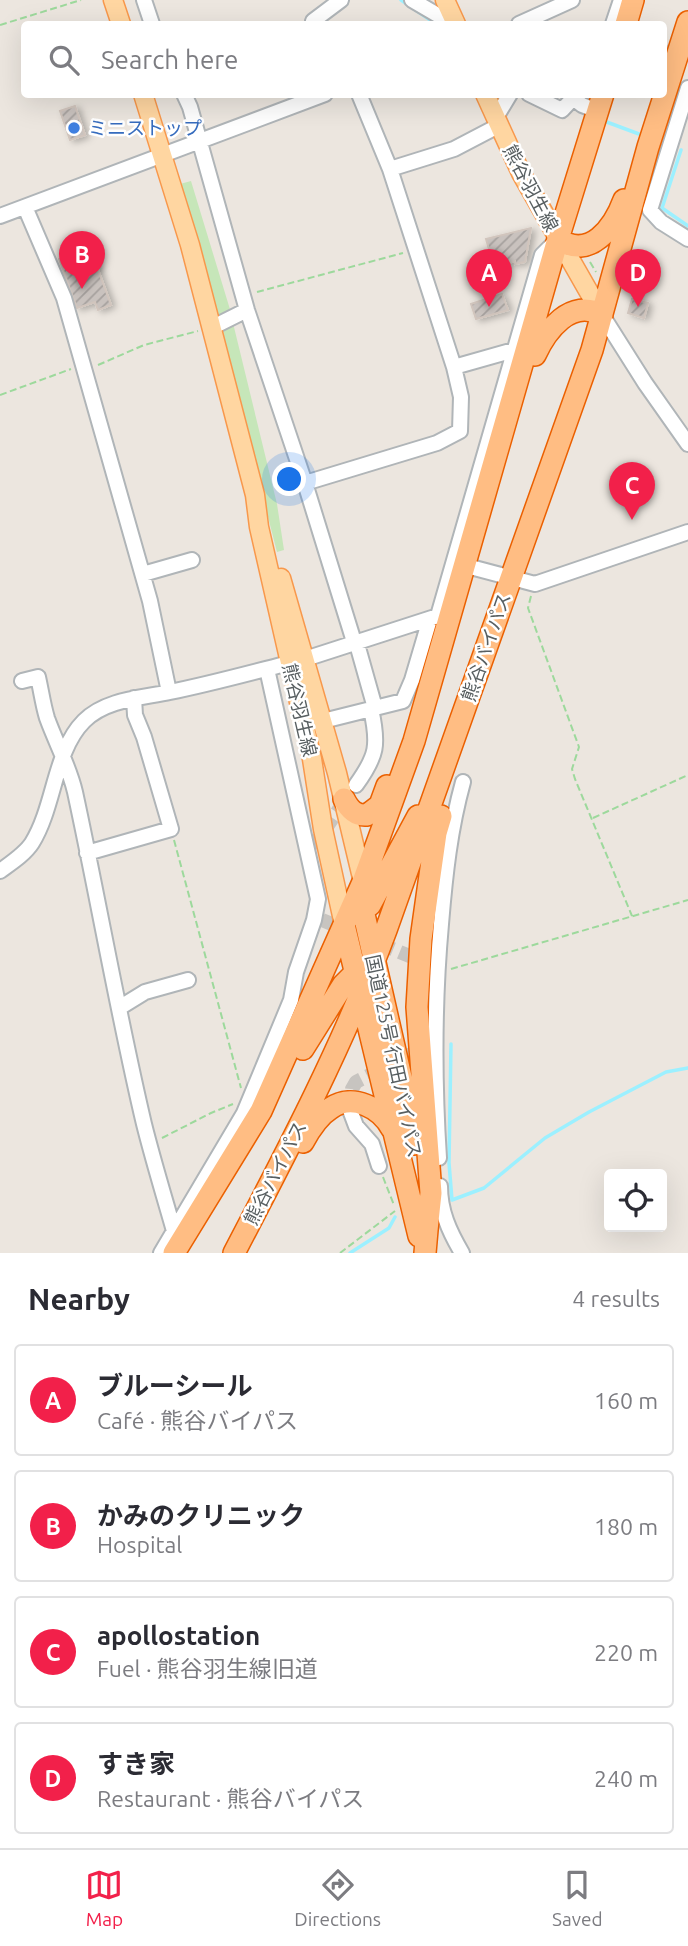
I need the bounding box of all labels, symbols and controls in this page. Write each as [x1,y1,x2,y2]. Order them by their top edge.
search box [21,21,667,98]
icon: search [45,41,83,79]
text: Search here [101,45,238,74]
place label: ミニストップ [88,117,202,139]
marker: ミニストップ [66,120,82,136]
street label: 熊谷羽生線 [499,141,563,235]
pin: B [59,231,105,289]
pin: A [466,249,512,307]
pin: D [615,249,661,307]
your location [272,462,306,496]
pin: C [609,462,655,520]
street label: 熊谷バイパス [457,590,515,704]
street label: 熊谷羽生線 [279,661,321,759]
street label: 国道125号 行田バイパス [362,952,426,1160]
street label: 熊谷バイパス [239,1117,311,1229]
map controls [604,1169,667,1232]
button: locate [604,1169,667,1232]
text: Nearby [28,1282,130,1316]
text: 4 results [572,1286,660,1311]
text: ブルーシール [97,1371,252,1400]
text: A [45,1388,61,1413]
text: 160 m [594,1388,658,1413]
text: Café · 熊谷バイパス [97,1408,298,1433]
text: かみのクリニック [97,1501,305,1530]
text: B [45,1514,61,1539]
text: 180 m [594,1514,658,1539]
text: Hospital [97,1532,182,1557]
text: apollostation [97,1621,260,1650]
text: C [46,1640,60,1665]
text: 220 m [594,1640,658,1665]
text: Fuel · 熊谷羽生線旧道 [97,1656,318,1681]
text: すき家 [97,1749,175,1778]
text: D [45,1766,61,1791]
text: 240 m [594,1766,658,1791]
text: Restaurant · 熊谷バイパス [97,1786,364,1811]
tab: Map [85,1866,123,1930]
tab: Directions [294,1866,381,1930]
tab: Saved [552,1866,603,1930]

